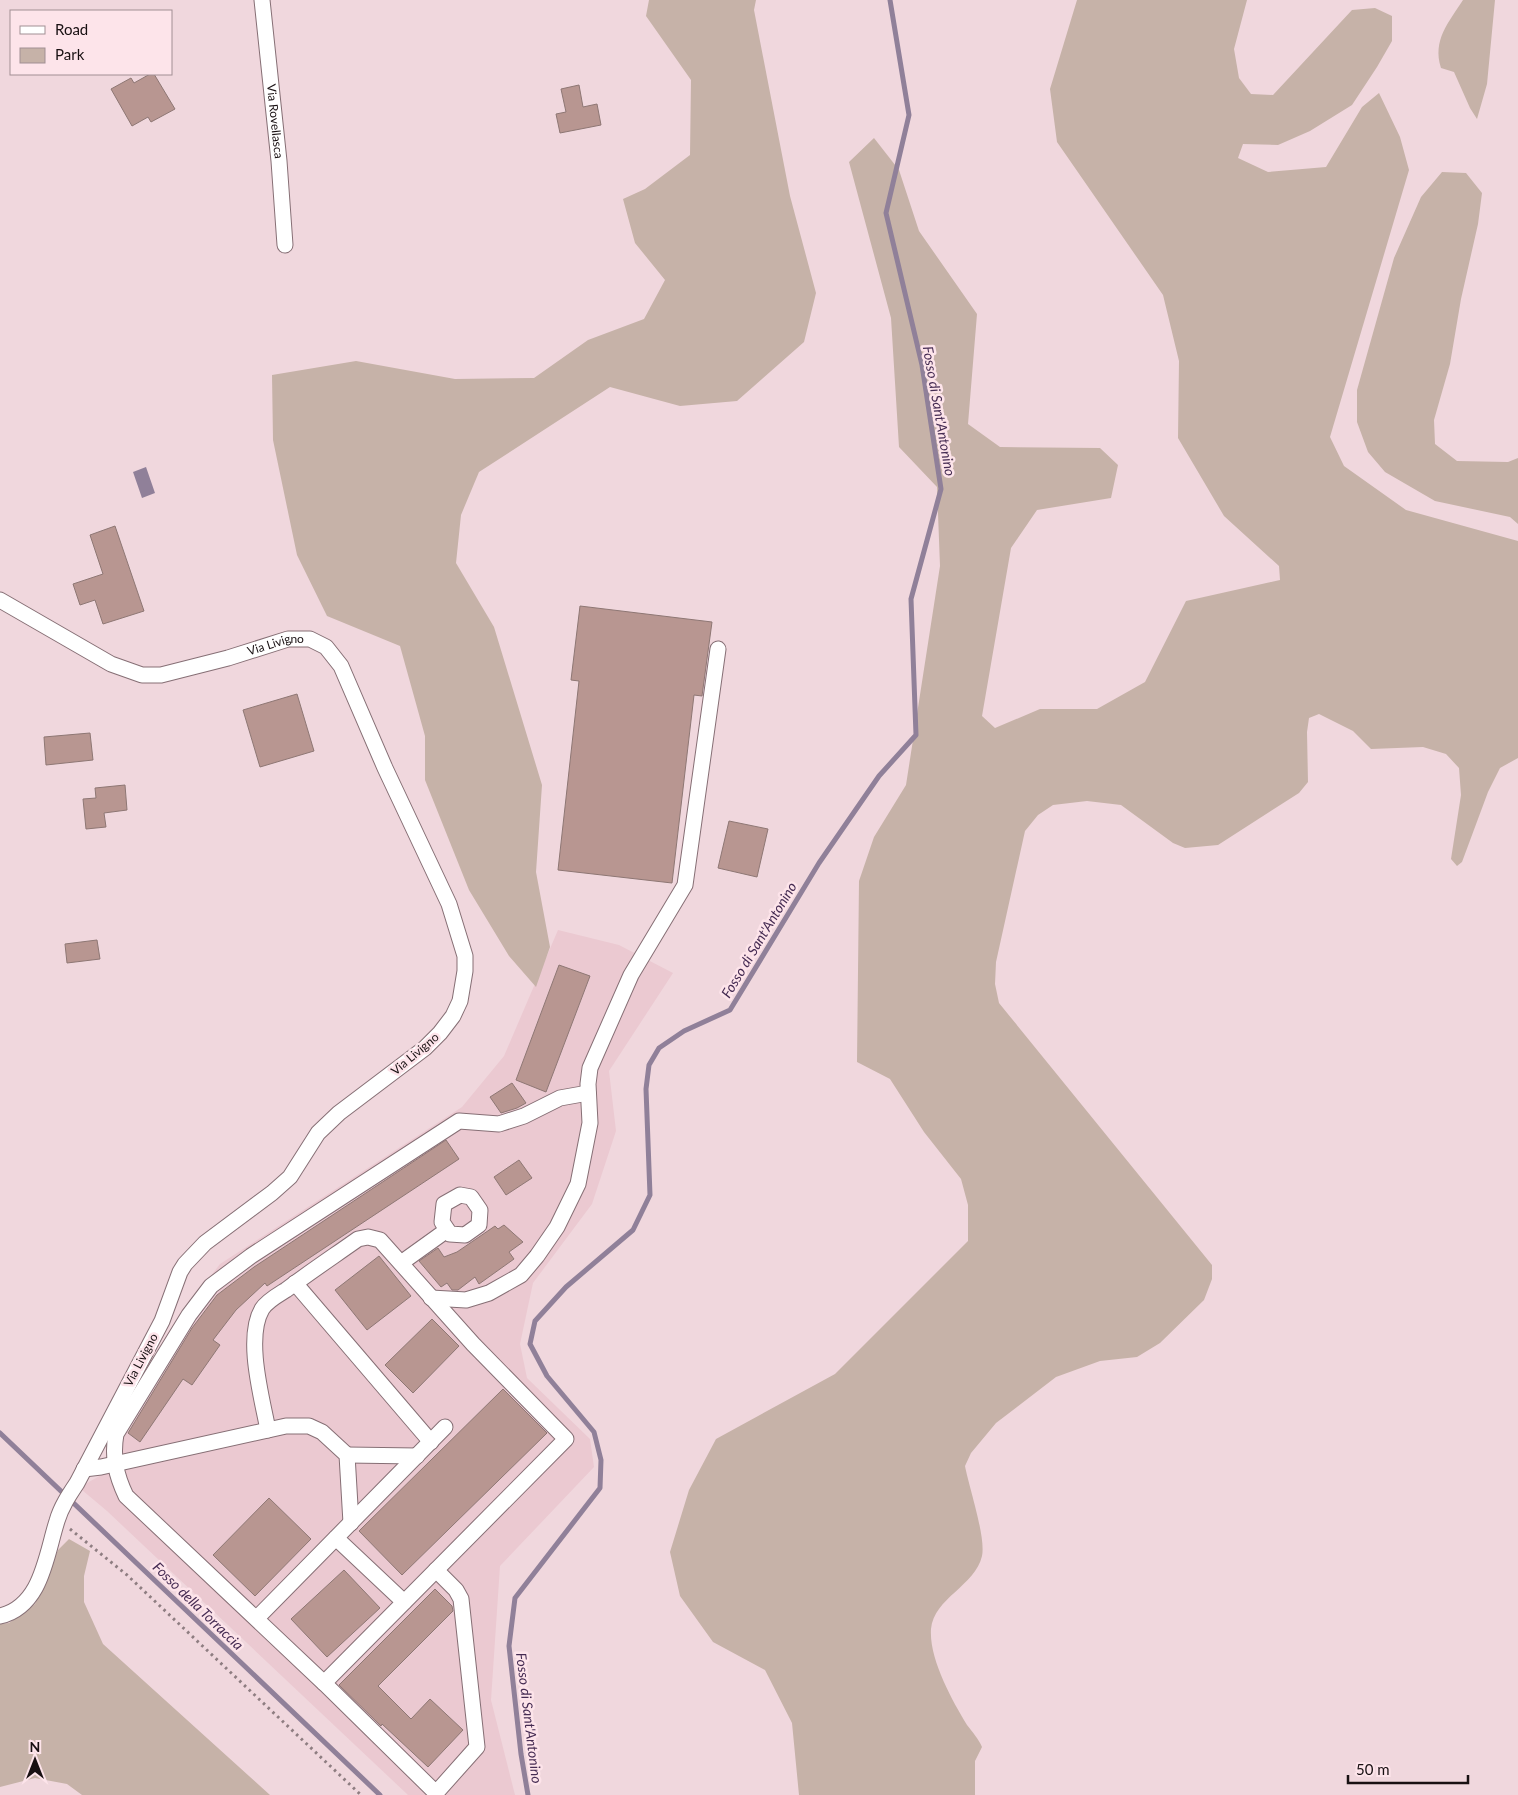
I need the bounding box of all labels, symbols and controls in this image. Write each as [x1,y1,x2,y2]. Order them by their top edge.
legend [10,10,172,75]
text: Road [55,20,88,38]
text: Park [55,45,85,63]
street label: Via Rovellasca [264,83,287,159]
water label: Fosso di Sant'Antonino [920,345,959,477]
street label: Via Livigno [245,631,304,658]
water label: Fosso di Sant'Antonino [717,879,800,1001]
street label: Via Livigno [388,1029,442,1078]
street label: Via Livigno [120,1331,161,1389]
water label: Fosso della Torraccia [150,1558,247,1653]
water label: Fosso di Sant'Antonino [513,1652,546,1784]
north arrow [10,1735,60,1785]
text: N [30,1738,40,1755]
scale bar [1348,1752,1468,1784]
text: 50 m [1356,1760,1390,1778]

